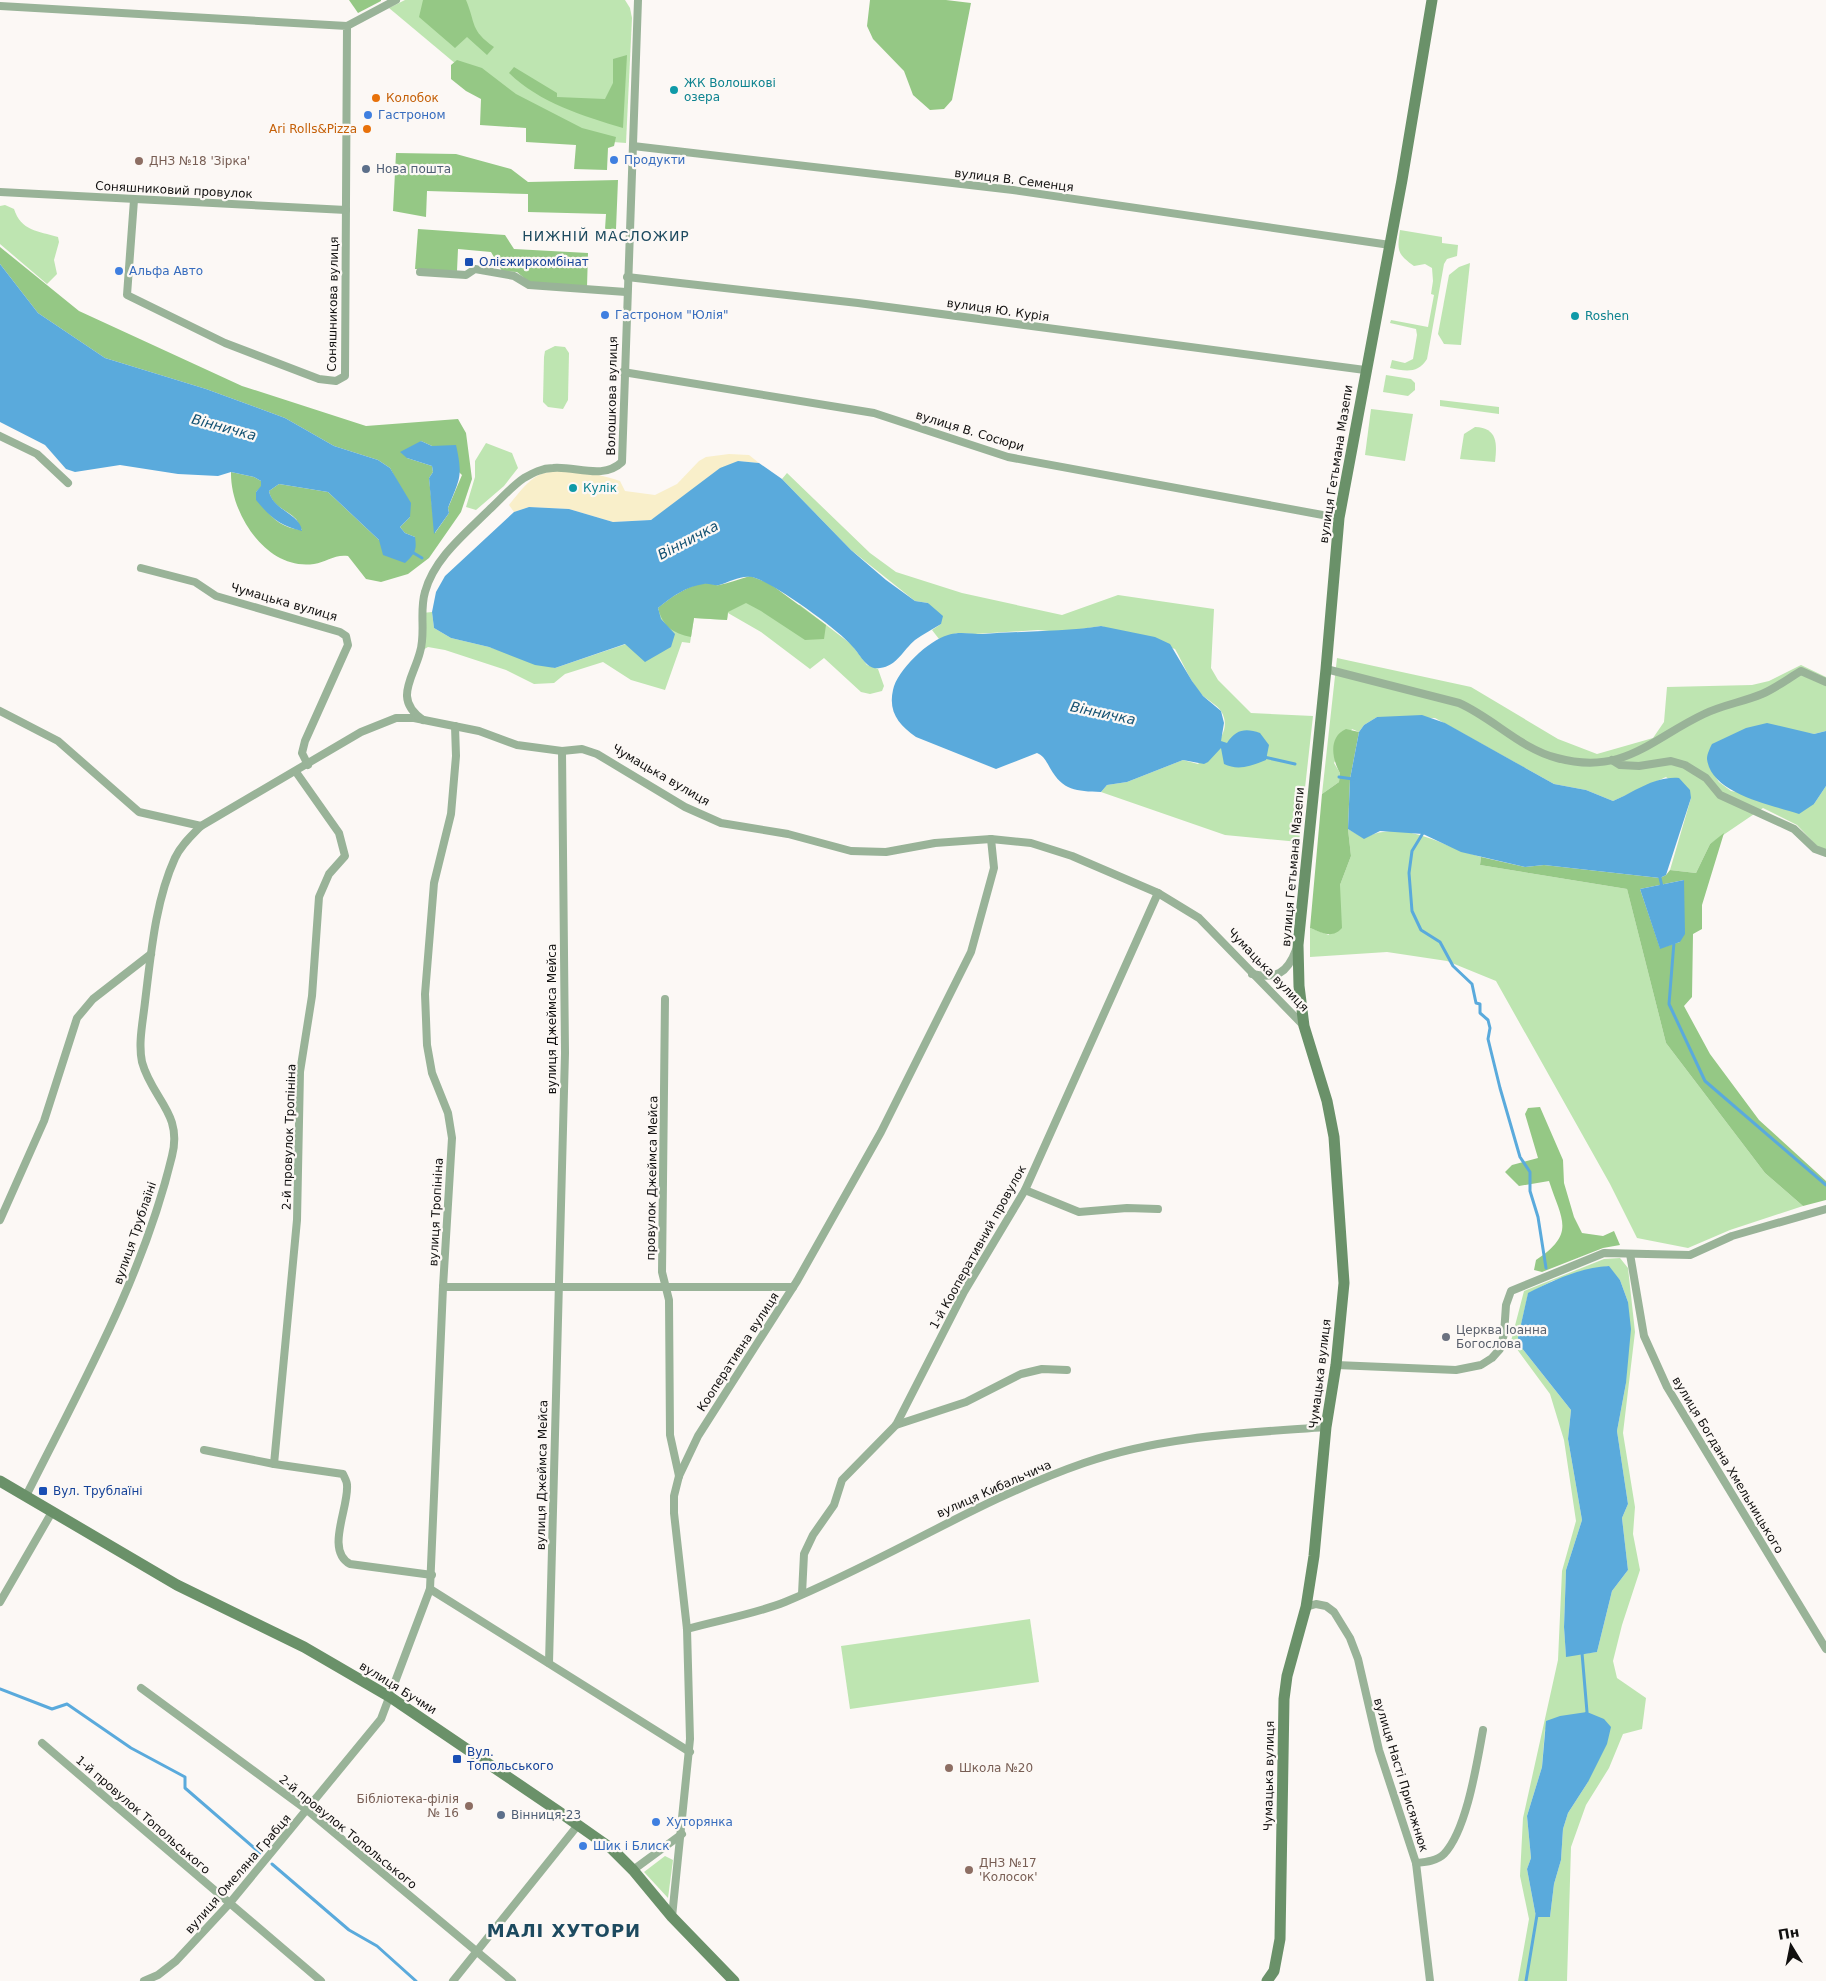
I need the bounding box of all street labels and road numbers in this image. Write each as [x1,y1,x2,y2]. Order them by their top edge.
street label: вулиця В. Семенця [954,166,1074,194]
street label: Соняшниковий провулок [95,179,253,201]
street label: Соняшникова вулиця [325,236,341,372]
street label: вулиця Ю. Курія [946,296,1050,324]
street label: Волошкова вулиця [604,336,620,456]
street label: вулиця Гетьмана Мазепи [1317,384,1355,544]
street label: вулиця В. Сосюри [914,408,1026,454]
street label: Чумацька вулиця [229,580,339,624]
street label: Чумацька вулиця [610,741,712,809]
street label: вулиця Гетьмана Мазепи [1279,787,1307,947]
street label: Чумацька вулиця [1225,925,1311,1015]
street label: вулиця Джеймса Мейса [545,944,559,1094]
street label: 2-й провулок Тропініна [279,1064,299,1210]
street label: провулок Джеймса Мейса [644,1096,660,1260]
street label: вулиця Тропініна [426,1157,446,1267]
street label: 1-й Кооперативний провулок [927,1163,1029,1331]
street label: вулиця Трублаїні [111,1180,159,1286]
street label: Кооперативна вулиця [694,1290,782,1414]
street label: Чумацька вулиця [1306,1318,1334,1430]
street label: вулиця Богдана Хмельницького [1669,1374,1787,1556]
street label: вулиця Джеймса Мейса [534,1400,550,1550]
street label: вулиця Кибальчича [935,1457,1053,1521]
street label: вулиця Бучми [357,1659,439,1717]
street label: вулиця Насті Присяжнюк [1371,1696,1431,1854]
street label: Чумацька вулиця [1261,1721,1277,1831]
street label: 1-й провулок Топольського [73,1753,213,1877]
street label: 2-й провулок Топольського [276,1772,420,1892]
street label: вулиця Омеляна Грабця [182,1811,294,1937]

